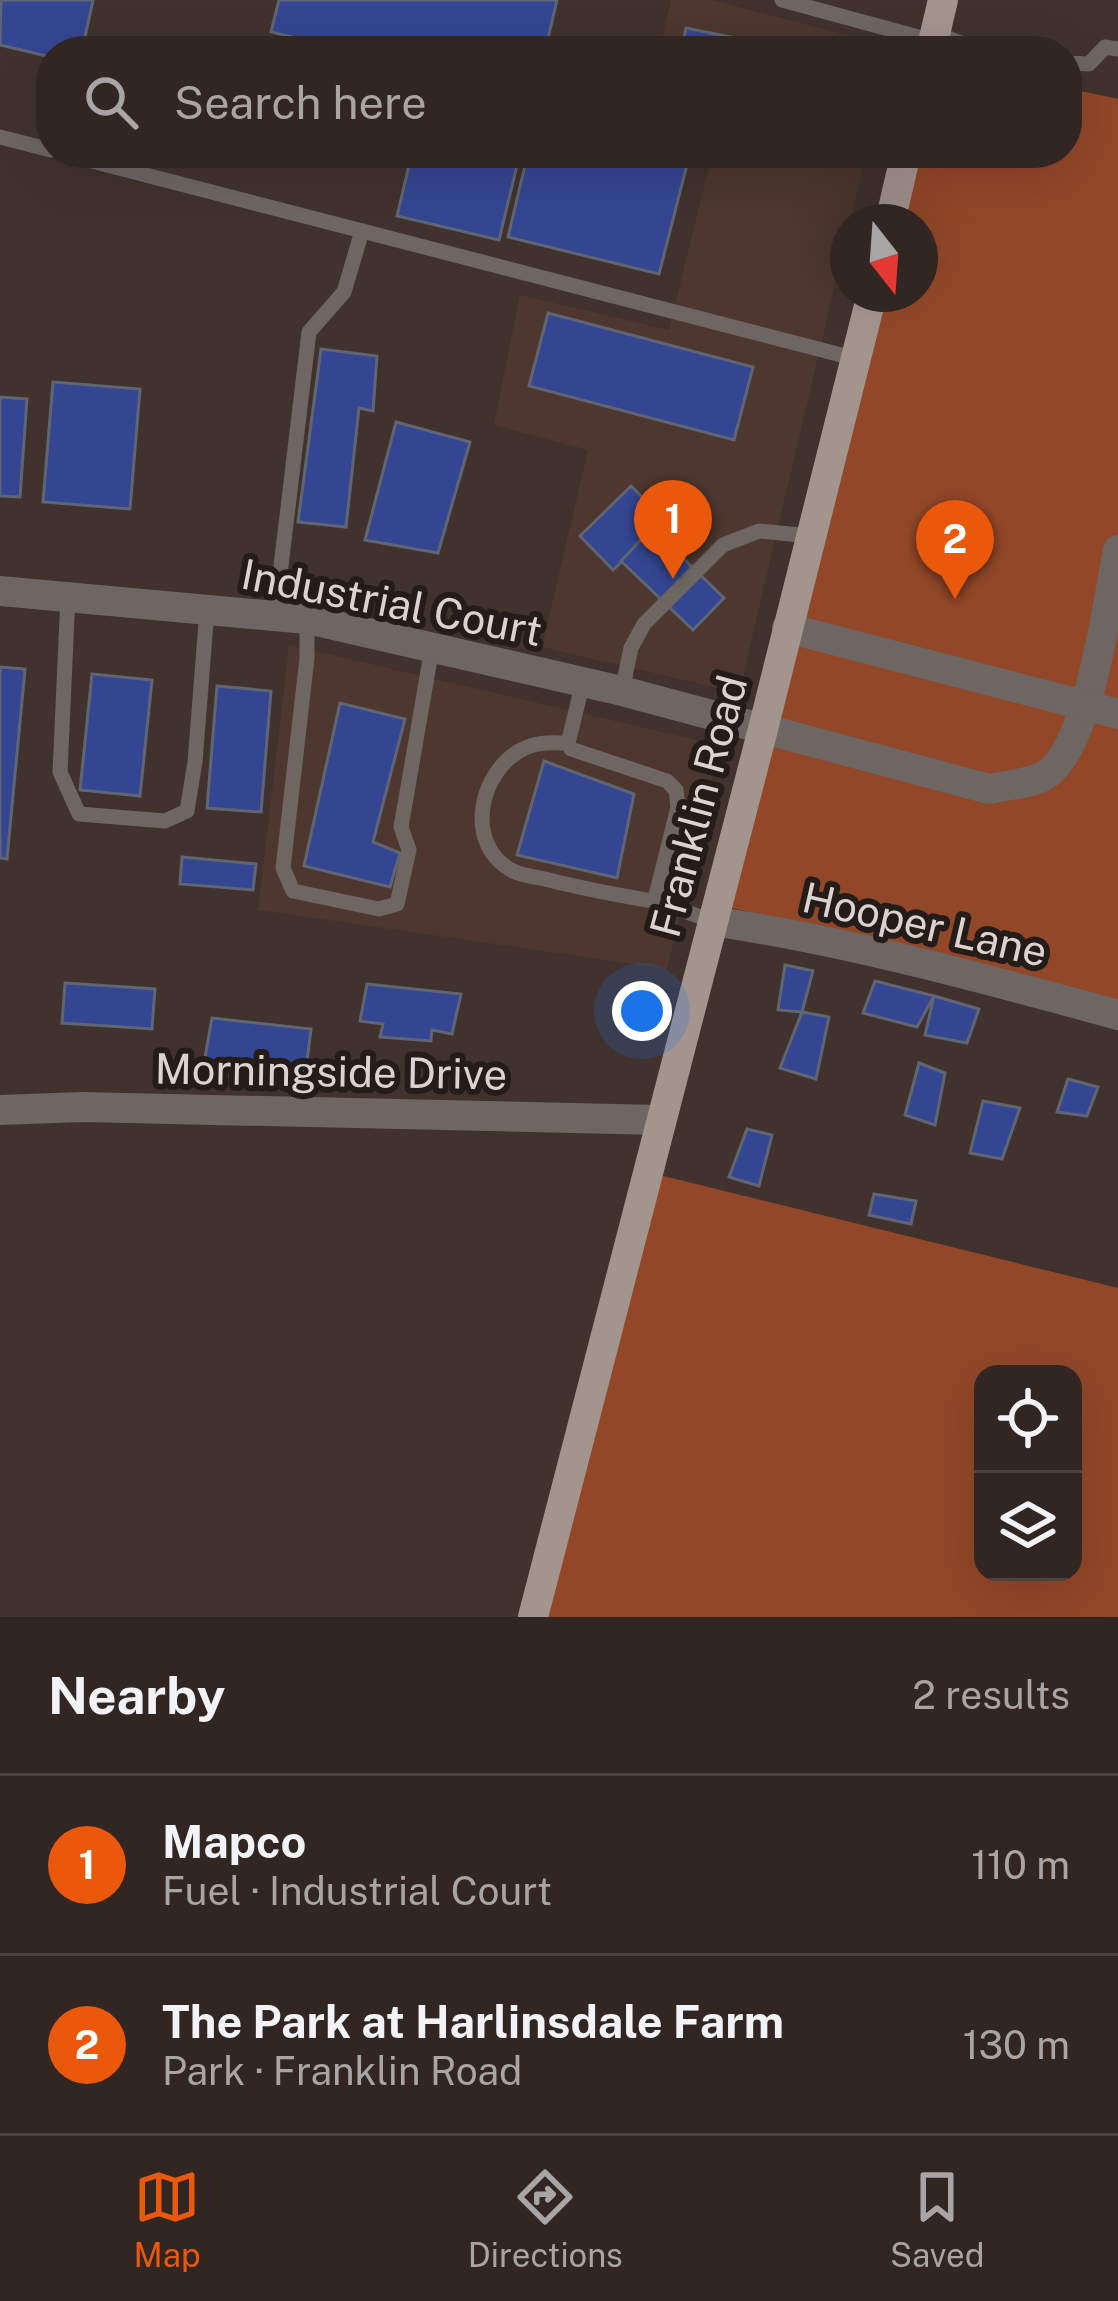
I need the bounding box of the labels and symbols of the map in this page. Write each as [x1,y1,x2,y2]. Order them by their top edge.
north arrow [830,204,938,312]
pin: 1 [634,480,712,579]
pin: 2 [916,500,994,599]
street label: Industrial Court [238,549,546,655]
street label: Franklin Road [640,670,756,942]
street label: Hooper Lane [798,872,1052,976]
your location [612,981,672,1041]
street label: Morningside Drive [154,1043,508,1099]

